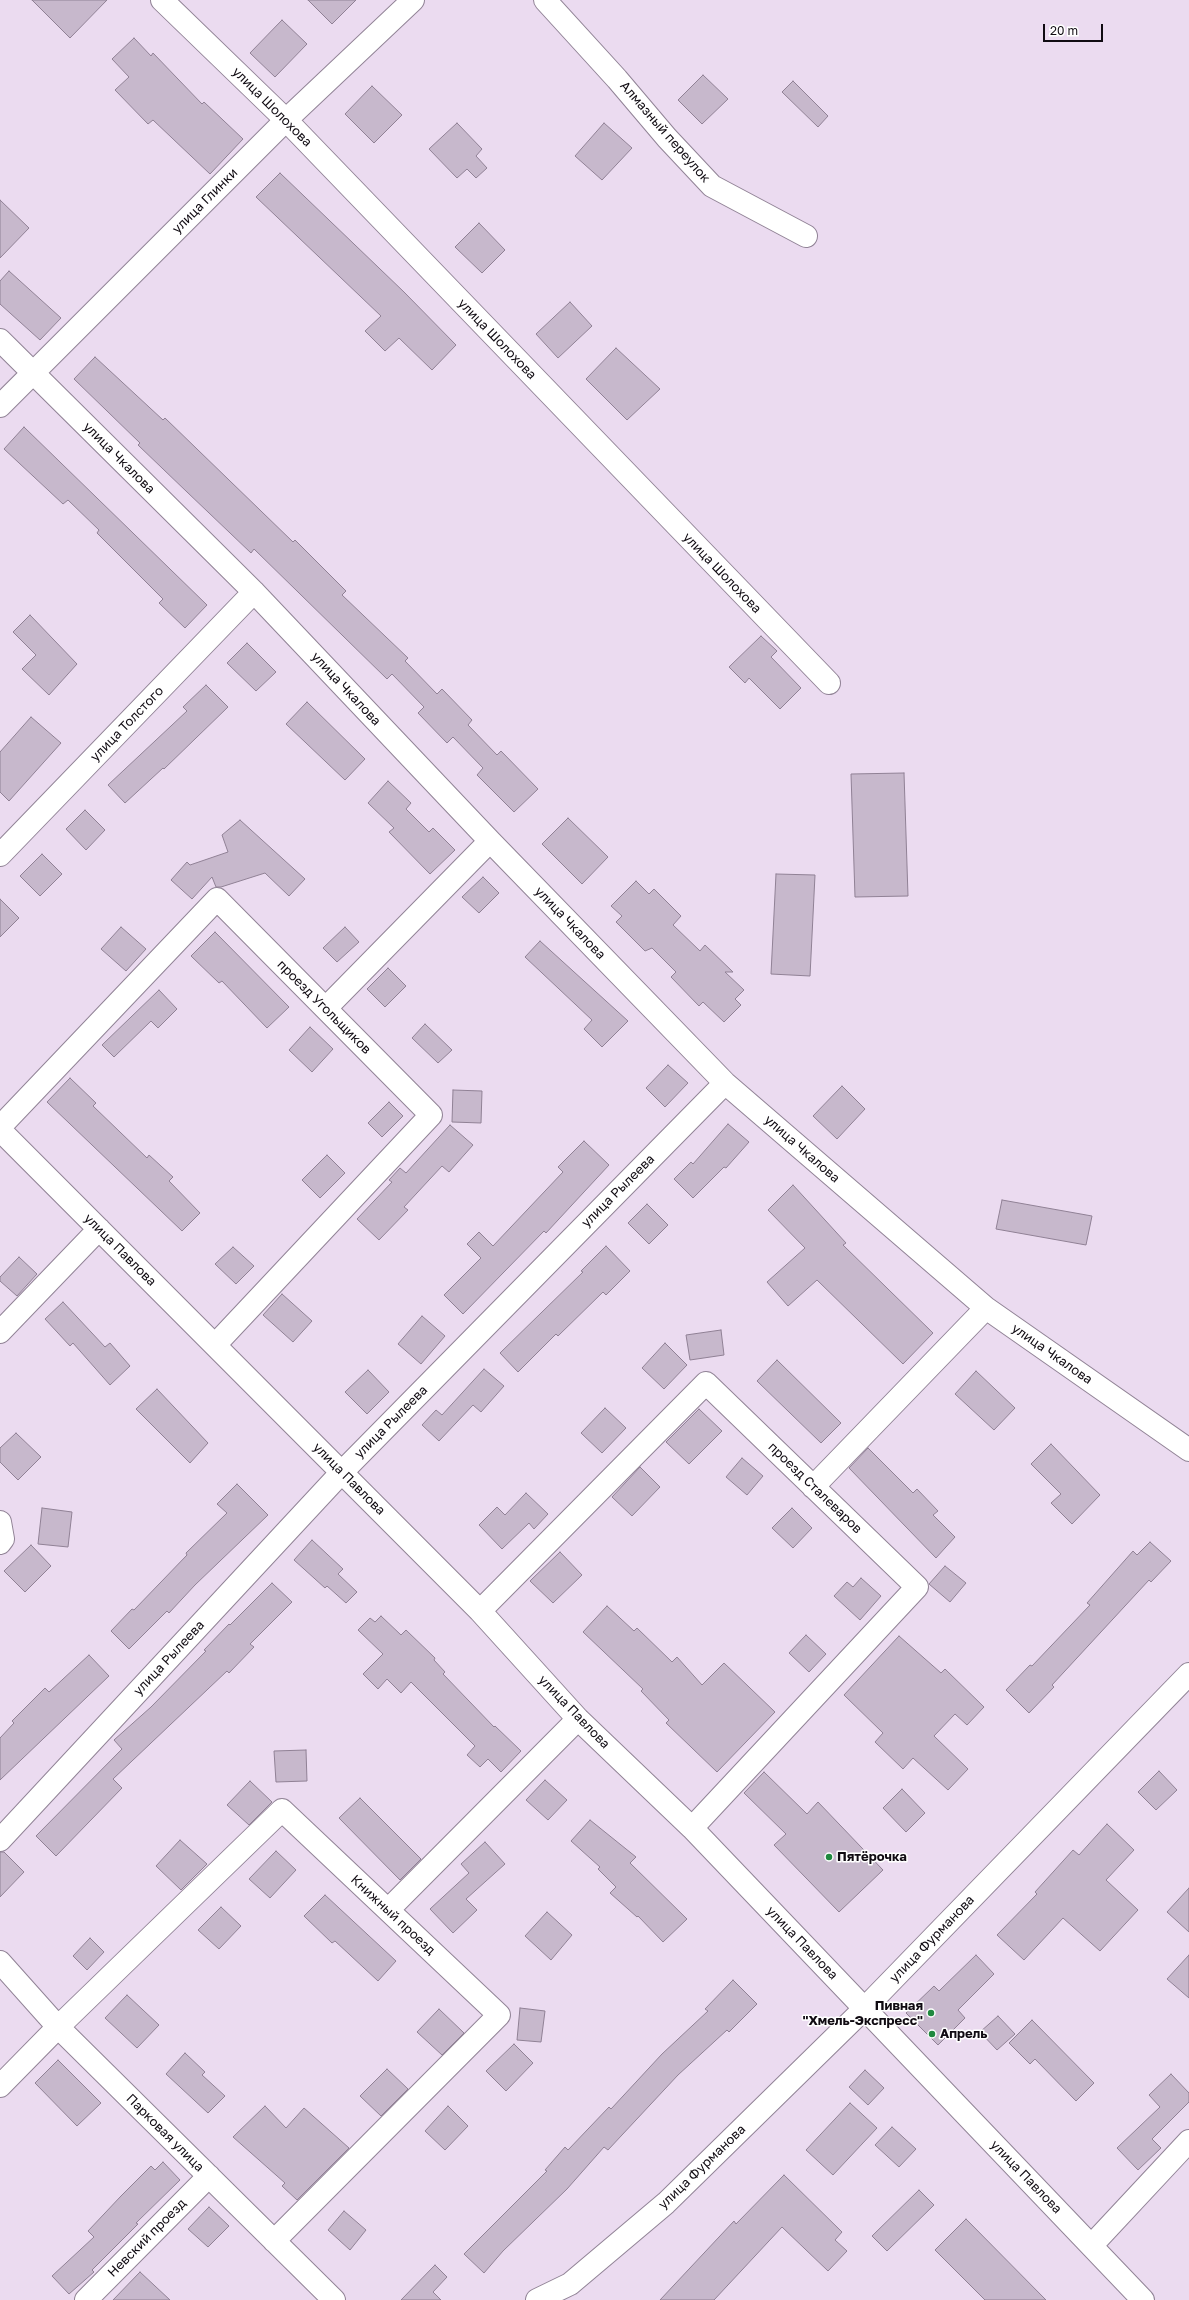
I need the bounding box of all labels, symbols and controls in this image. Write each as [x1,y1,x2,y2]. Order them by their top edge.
scale bar [1045,16,1105,42]
text: 20 m [1050,23,1078,38]
street label: улица Шолохова [229,64,315,150]
street label: Алмазный переулок [617,78,713,186]
street label: улица Глинки [169,165,241,237]
street label: улица Шолохова [455,295,539,383]
street label: улица Чкалова [80,419,158,497]
street label: улица Шолохова [680,529,764,617]
street label: улица Чкалова [308,649,384,729]
street label: улица Толстого [87,683,167,765]
street label: улица Чкалова [531,883,609,963]
street label: проезд Угольщиков [274,957,374,1057]
street label: улица Чкалова [761,1112,843,1186]
street label: улица Рылеева [578,1151,658,1231]
street label: улица Павлова [81,1211,159,1289]
street label: улица Чкалова [1009,1320,1095,1388]
street label: улица Рылеева [351,1382,431,1462]
street label: проезд Сталеваров [765,1439,865,1537]
street label: улица Павлова [310,1440,388,1518]
street label: улица Рылеева [130,1617,208,1699]
street label: улица Павлова [535,1672,613,1752]
place label: Пятёрочка [837,1849,907,1865]
marker: Пятёрочка [824,1852,834,1862]
street label: Книжный проезд [348,1872,438,1958]
street label: улица Фурманова [886,1892,978,1986]
street label: улица Павлова [763,1903,841,1983]
place label: Пивная "Хмель-Экспресс" [802,1998,923,2029]
marker: Пивная "Хмель-Экспресс" [926,2008,936,2018]
place label: Апрель [940,2026,987,2042]
marker: Апрель [927,2029,937,2039]
street label: Парковая улица [123,2091,207,2175]
street label: улица Фурманова [655,2121,749,2213]
street label: улица Павлова [987,2137,1065,2217]
street label: Невский проезд [105,2196,189,2280]

